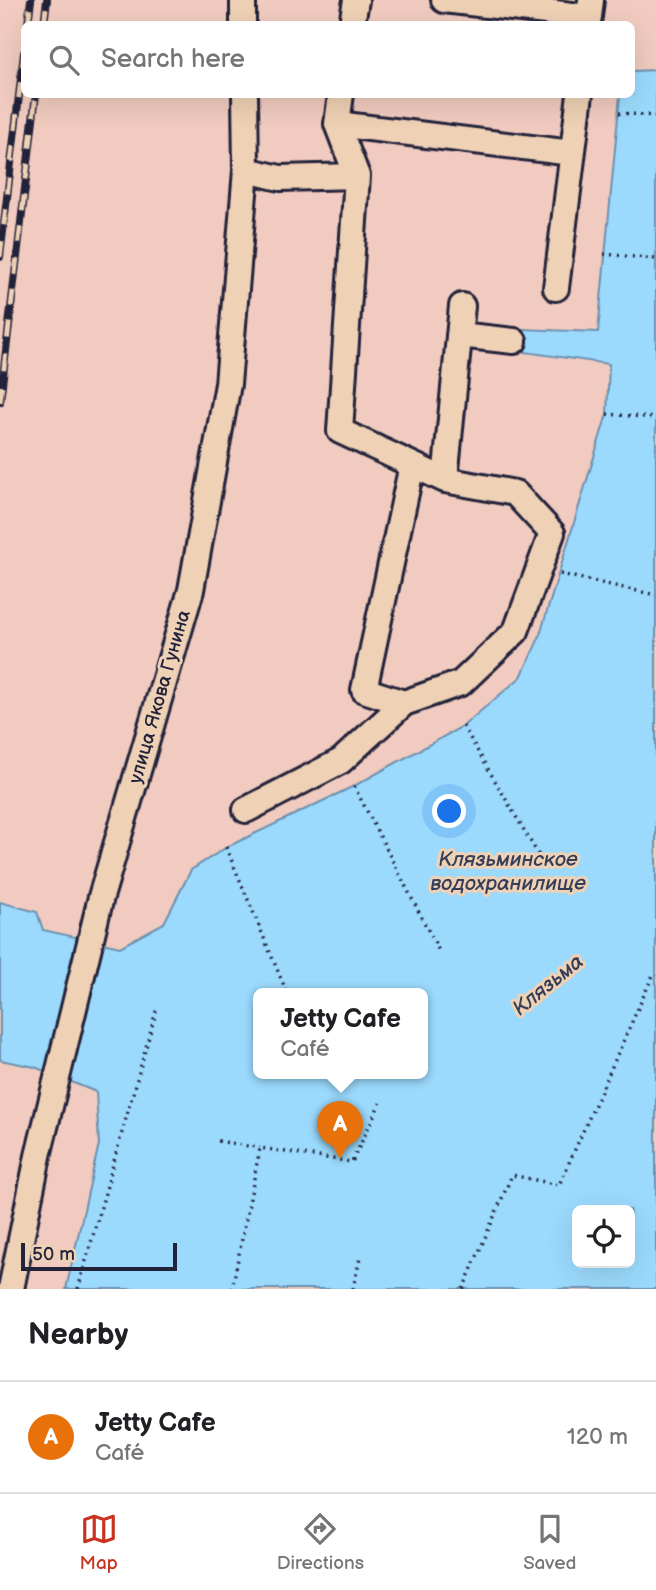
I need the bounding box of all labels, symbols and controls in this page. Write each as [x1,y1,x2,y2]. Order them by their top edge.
search box [21,21,635,98]
icon: search [45,41,83,79]
text: Search here [101,44,245,75]
street label: улица Якова Гунина [124,608,196,786]
your location [432,794,466,828]
water label: Клязьминское водохранилище [430,847,586,896]
water label: Клязьма [508,949,588,1021]
popup [253,988,428,1079]
text: Jetty Cafe [280,1004,401,1035]
text: Café [280,1035,330,1063]
pin: A [317,1101,363,1159]
map controls [572,1205,635,1268]
button: locate [572,1205,635,1268]
scale bar [21,1240,177,1272]
text: 50 m [32,1243,75,1266]
text: Nearby [28,1317,128,1353]
text: Jetty Cafe [95,1408,216,1439]
text: A [44,1423,58,1451]
text: 120 m [567,1423,628,1451]
text: Café [95,1439,144,1467]
tab: Map [80,1510,118,1575]
tab: Directions [277,1510,364,1575]
tab: Saved [523,1510,576,1575]

